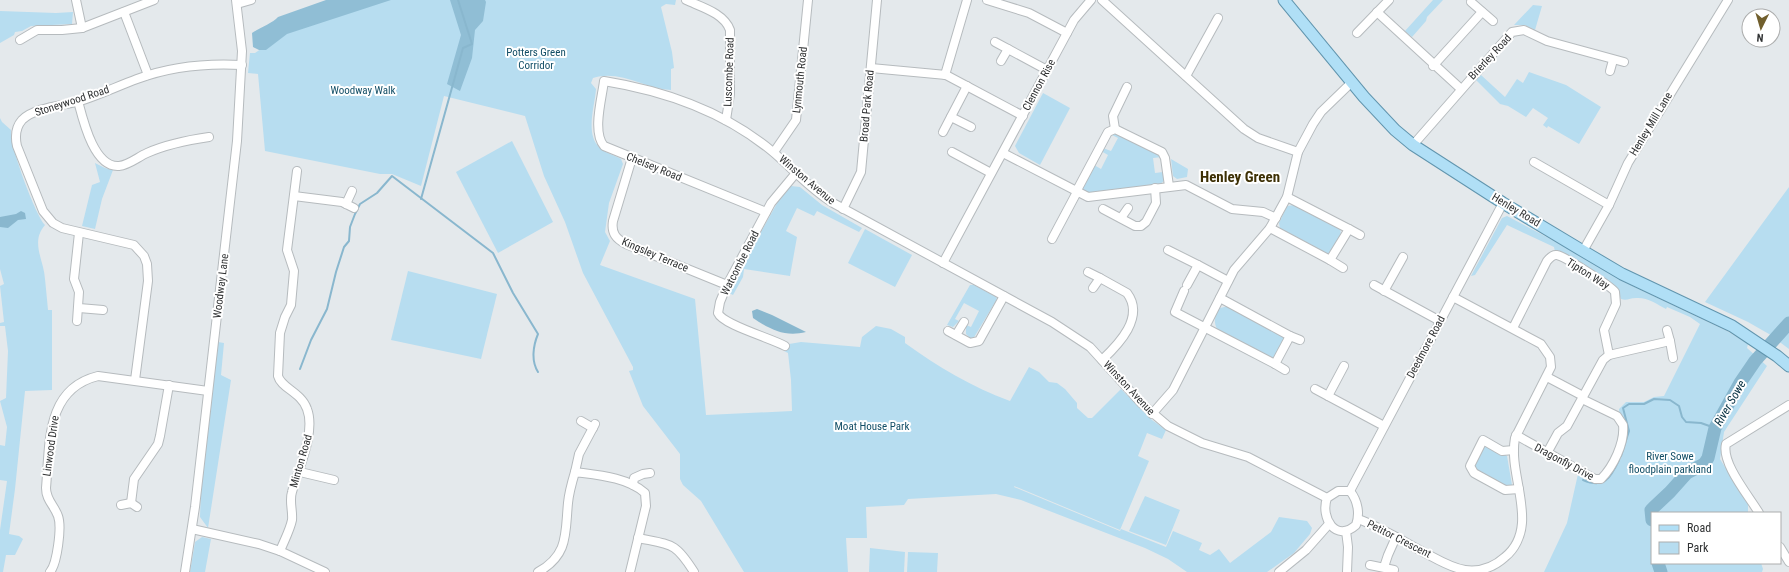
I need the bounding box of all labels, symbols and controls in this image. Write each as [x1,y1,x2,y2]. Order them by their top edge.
north arrow [1741,8,1781,48]
text: N [1756,31,1764,44]
street label: Brierley Road [1466,32,1514,82]
street label: Luscombe Road [721,37,737,107]
park label: Potters Green Corridor [506,46,566,72]
street label: Lynmouth Road [790,46,810,114]
street label: Clennon Rise [1020,57,1058,113]
street label: Broad Park Road [857,69,877,143]
street label: Stoneywood Road [33,83,111,119]
park label: Woodway Walk [330,84,396,97]
street label: Henley Mill Lane [1627,90,1675,158]
street label: Chelsey Road [624,150,684,184]
street label: Winston Avenue [776,153,838,207]
district label: Henley Green [1200,168,1280,186]
street label: Henley Road [1489,190,1543,230]
street label: Watcombe Road [718,229,762,297]
street label: Kingsley Terrace [620,235,690,275]
street label: Woodway Lane [211,253,231,319]
street label: Tipton Way [1564,256,1612,292]
street label: Deedmore Road [1404,314,1448,380]
street label: Winston Avenue [1101,358,1157,418]
water label: River Sowe [1711,377,1749,428]
street label: Linwood Drive [40,415,62,477]
park label: Moat House Park [835,420,909,433]
street label: Minton Road [287,433,315,489]
street label: Dragonfly Drive [1532,441,1596,483]
park label: River Sowe floodplain parkland [1628,450,1712,476]
legend [1651,512,1781,564]
street label: Petitor Crescent [1365,517,1433,561]
text: Road [1687,521,1711,535]
text: Park [1687,541,1709,555]

